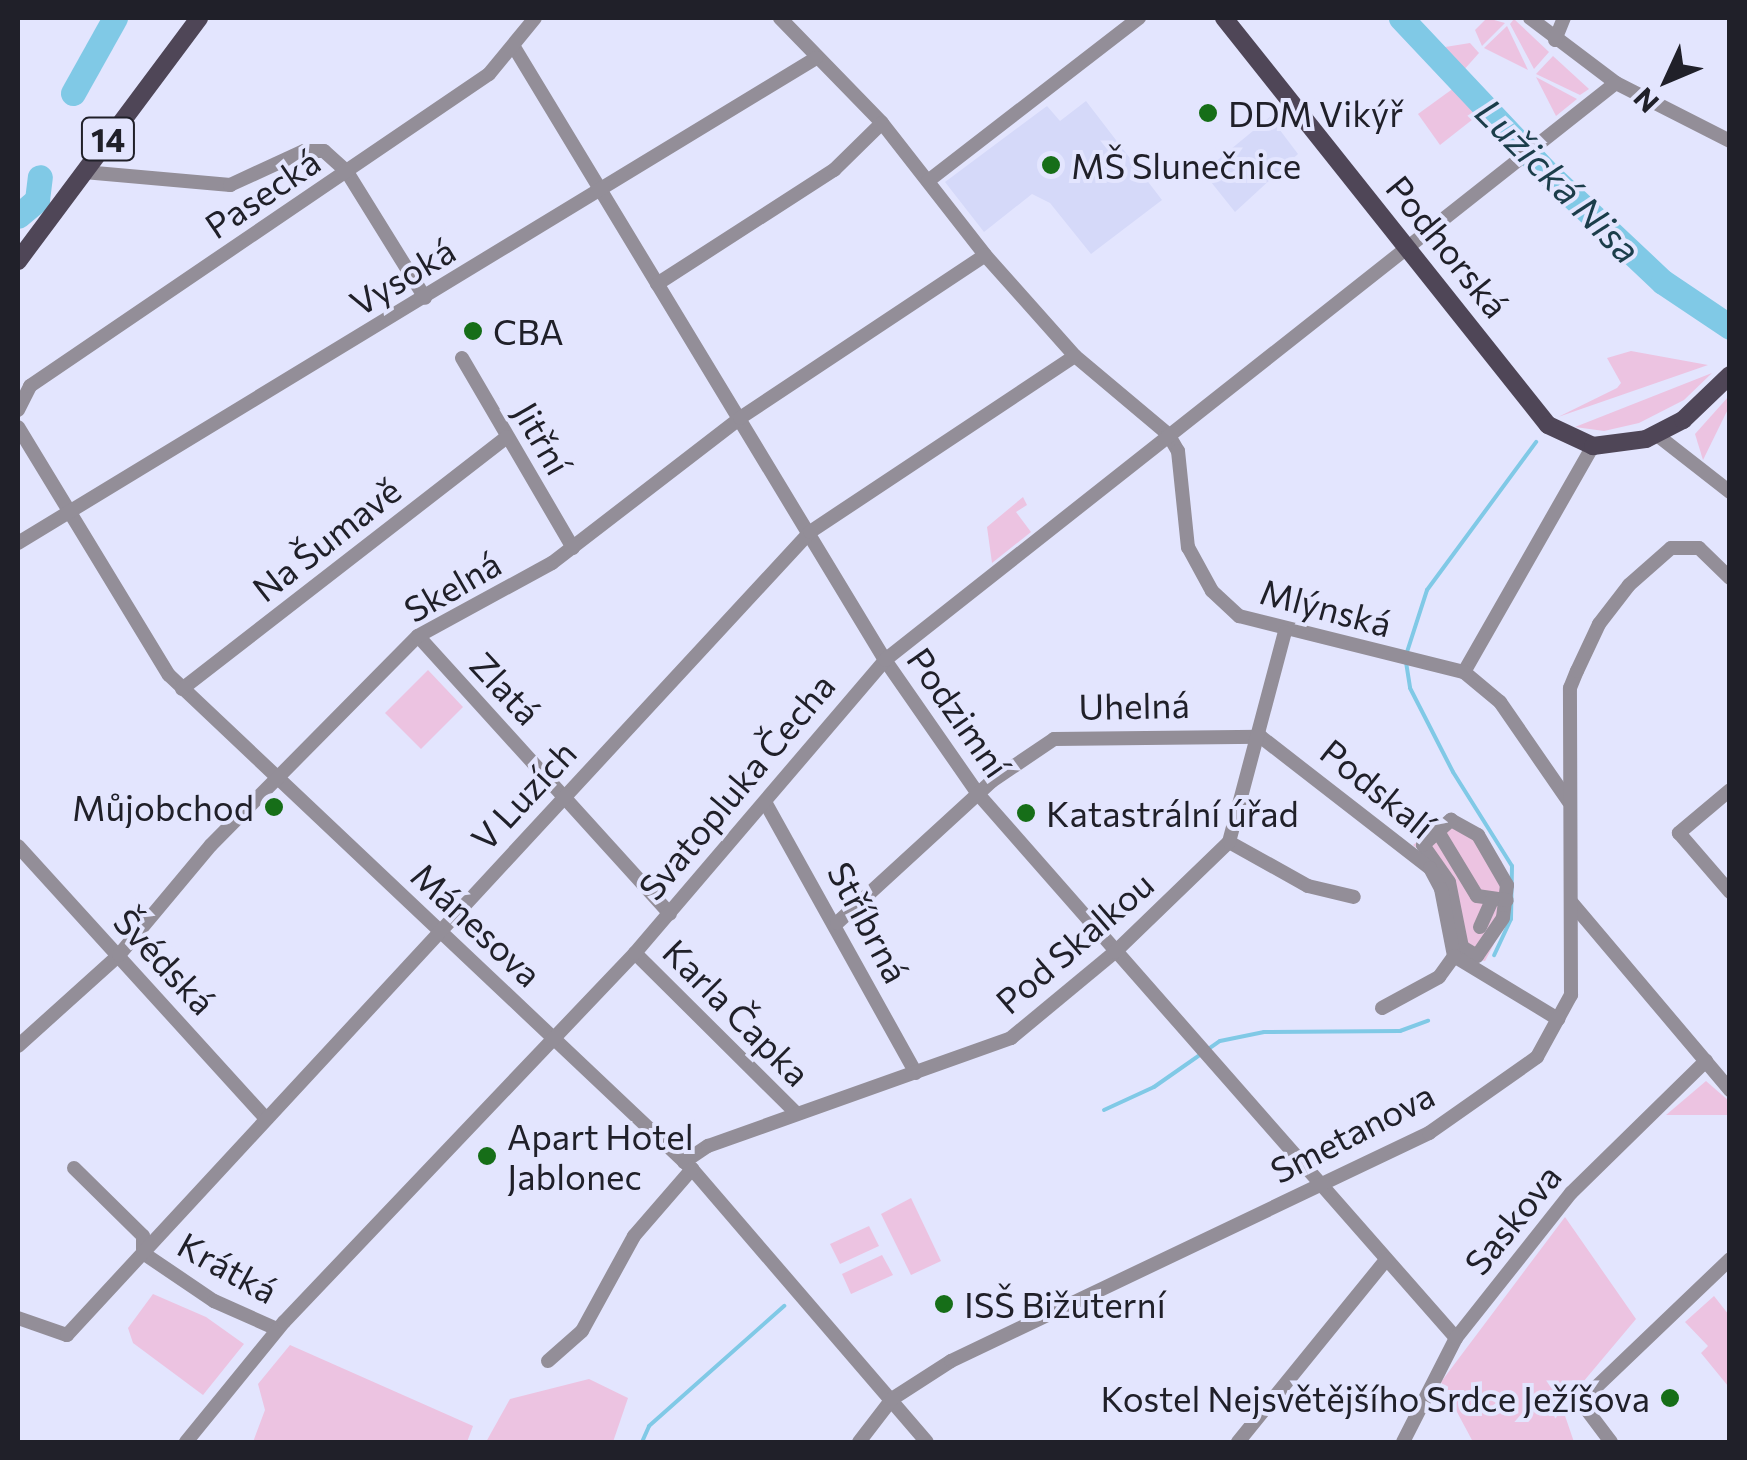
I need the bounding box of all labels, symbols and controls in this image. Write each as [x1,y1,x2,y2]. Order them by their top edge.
north arrow [1617,30,1717,130]
water label: Lužická Nisa [1467,88,1651,272]
place label: DDM Vikýř [1228,92,1403,134]
marker: DDM Vikýř [1197,102,1219,124]
road number: 14 [80,112,136,166]
street label: Pasecká [197,139,327,247]
place label: MŠ Slunečnice [1071,144,1301,186]
marker: MŠ Slunečnice [1040,154,1062,176]
street label: Podhorská [1378,167,1518,325]
street label: Vysoká [342,228,462,324]
place label: CBA [493,310,564,352]
marker: CBA [462,320,484,342]
street label: Jitřní [506,394,580,482]
street label: Na Šumavě [244,468,408,610]
street label: Skelná [396,542,508,630]
street label: Mlýnská [1256,569,1396,645]
street label: Podzimní [899,639,1019,785]
street label: Zlatá [462,643,550,733]
street label: Svatopluka Čecha [629,665,843,907]
street label: Uhelná [1078,683,1190,727]
street label: Podskalí [1313,730,1443,846]
street label: V Luzích [462,732,584,858]
place label: Můjobchod [72,786,254,828]
place label: Katastrální úřad [1046,792,1299,834]
marker: Můjobchod [263,796,285,818]
marker: Katastrální úřad [1015,802,1037,824]
street label: Mánesova [403,853,551,995]
street label: Stříbrná [820,855,918,989]
street label: Pod Skalkou [987,862,1161,1022]
street label: Švédská [106,900,224,1022]
street label: Karla Čapka [655,930,819,1094]
street label: Smetanova [1263,1073,1441,1191]
place label: Apart Hotel Jablonec [507,1115,694,1197]
marker: Apart Hotel Jablonec [476,1145,498,1167]
street label: Saskova [1455,1156,1569,1282]
street label: Krátká [171,1223,285,1311]
place label: ISŠ Bižuterní [964,1283,1166,1325]
marker: ISŠ Bižuterní [933,1293,955,1315]
place label: Kostel Nejsvětějšího Srdce Ježíšova [1100,1377,1650,1419]
marker: Kostel Nejsvětějšího Srdce Ježíšova [1659,1387,1681,1409]

